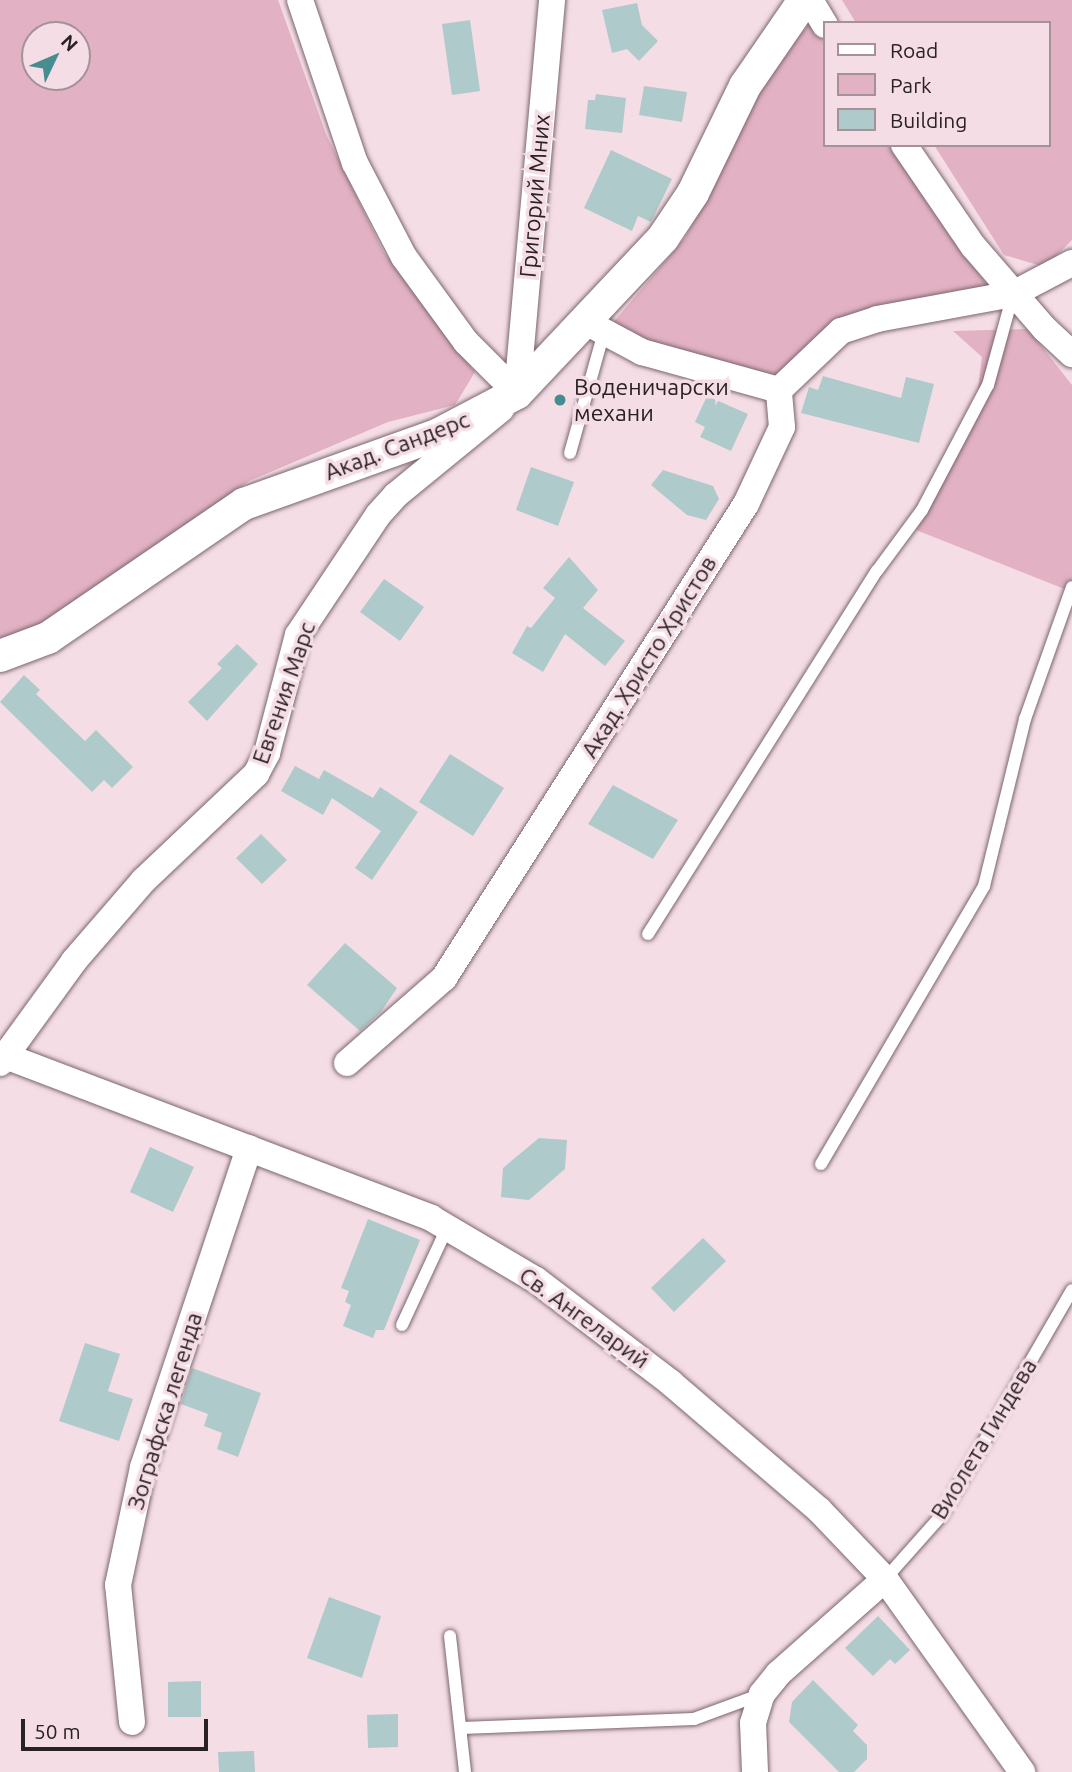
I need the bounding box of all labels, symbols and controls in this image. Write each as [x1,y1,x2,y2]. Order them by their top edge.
north arrow [21,21,91,91]
legend [824,21,1051,147]
text: N [57,30,83,56]
text: Road [890,38,938,62]
text: Park [890,73,932,97]
text: Building [890,108,967,132]
street label: Григорий Мних [514,113,556,279]
place label: Воденичарски механи [574,373,729,427]
marker: Воденичарски механи [552,392,568,408]
street label: Акад. Сандерс [321,406,473,486]
street label: Акад. Христо Христов [576,551,722,763]
street label: Евгения Марс [247,618,321,768]
street label: Св. Ангеларий [514,1262,654,1374]
street label: Зографска легенда [122,1309,208,1513]
street label: Виолета Гиндева [925,1354,1043,1524]
scale bar [24,1706,212,1750]
text: 50 m [34,1719,81,1743]

